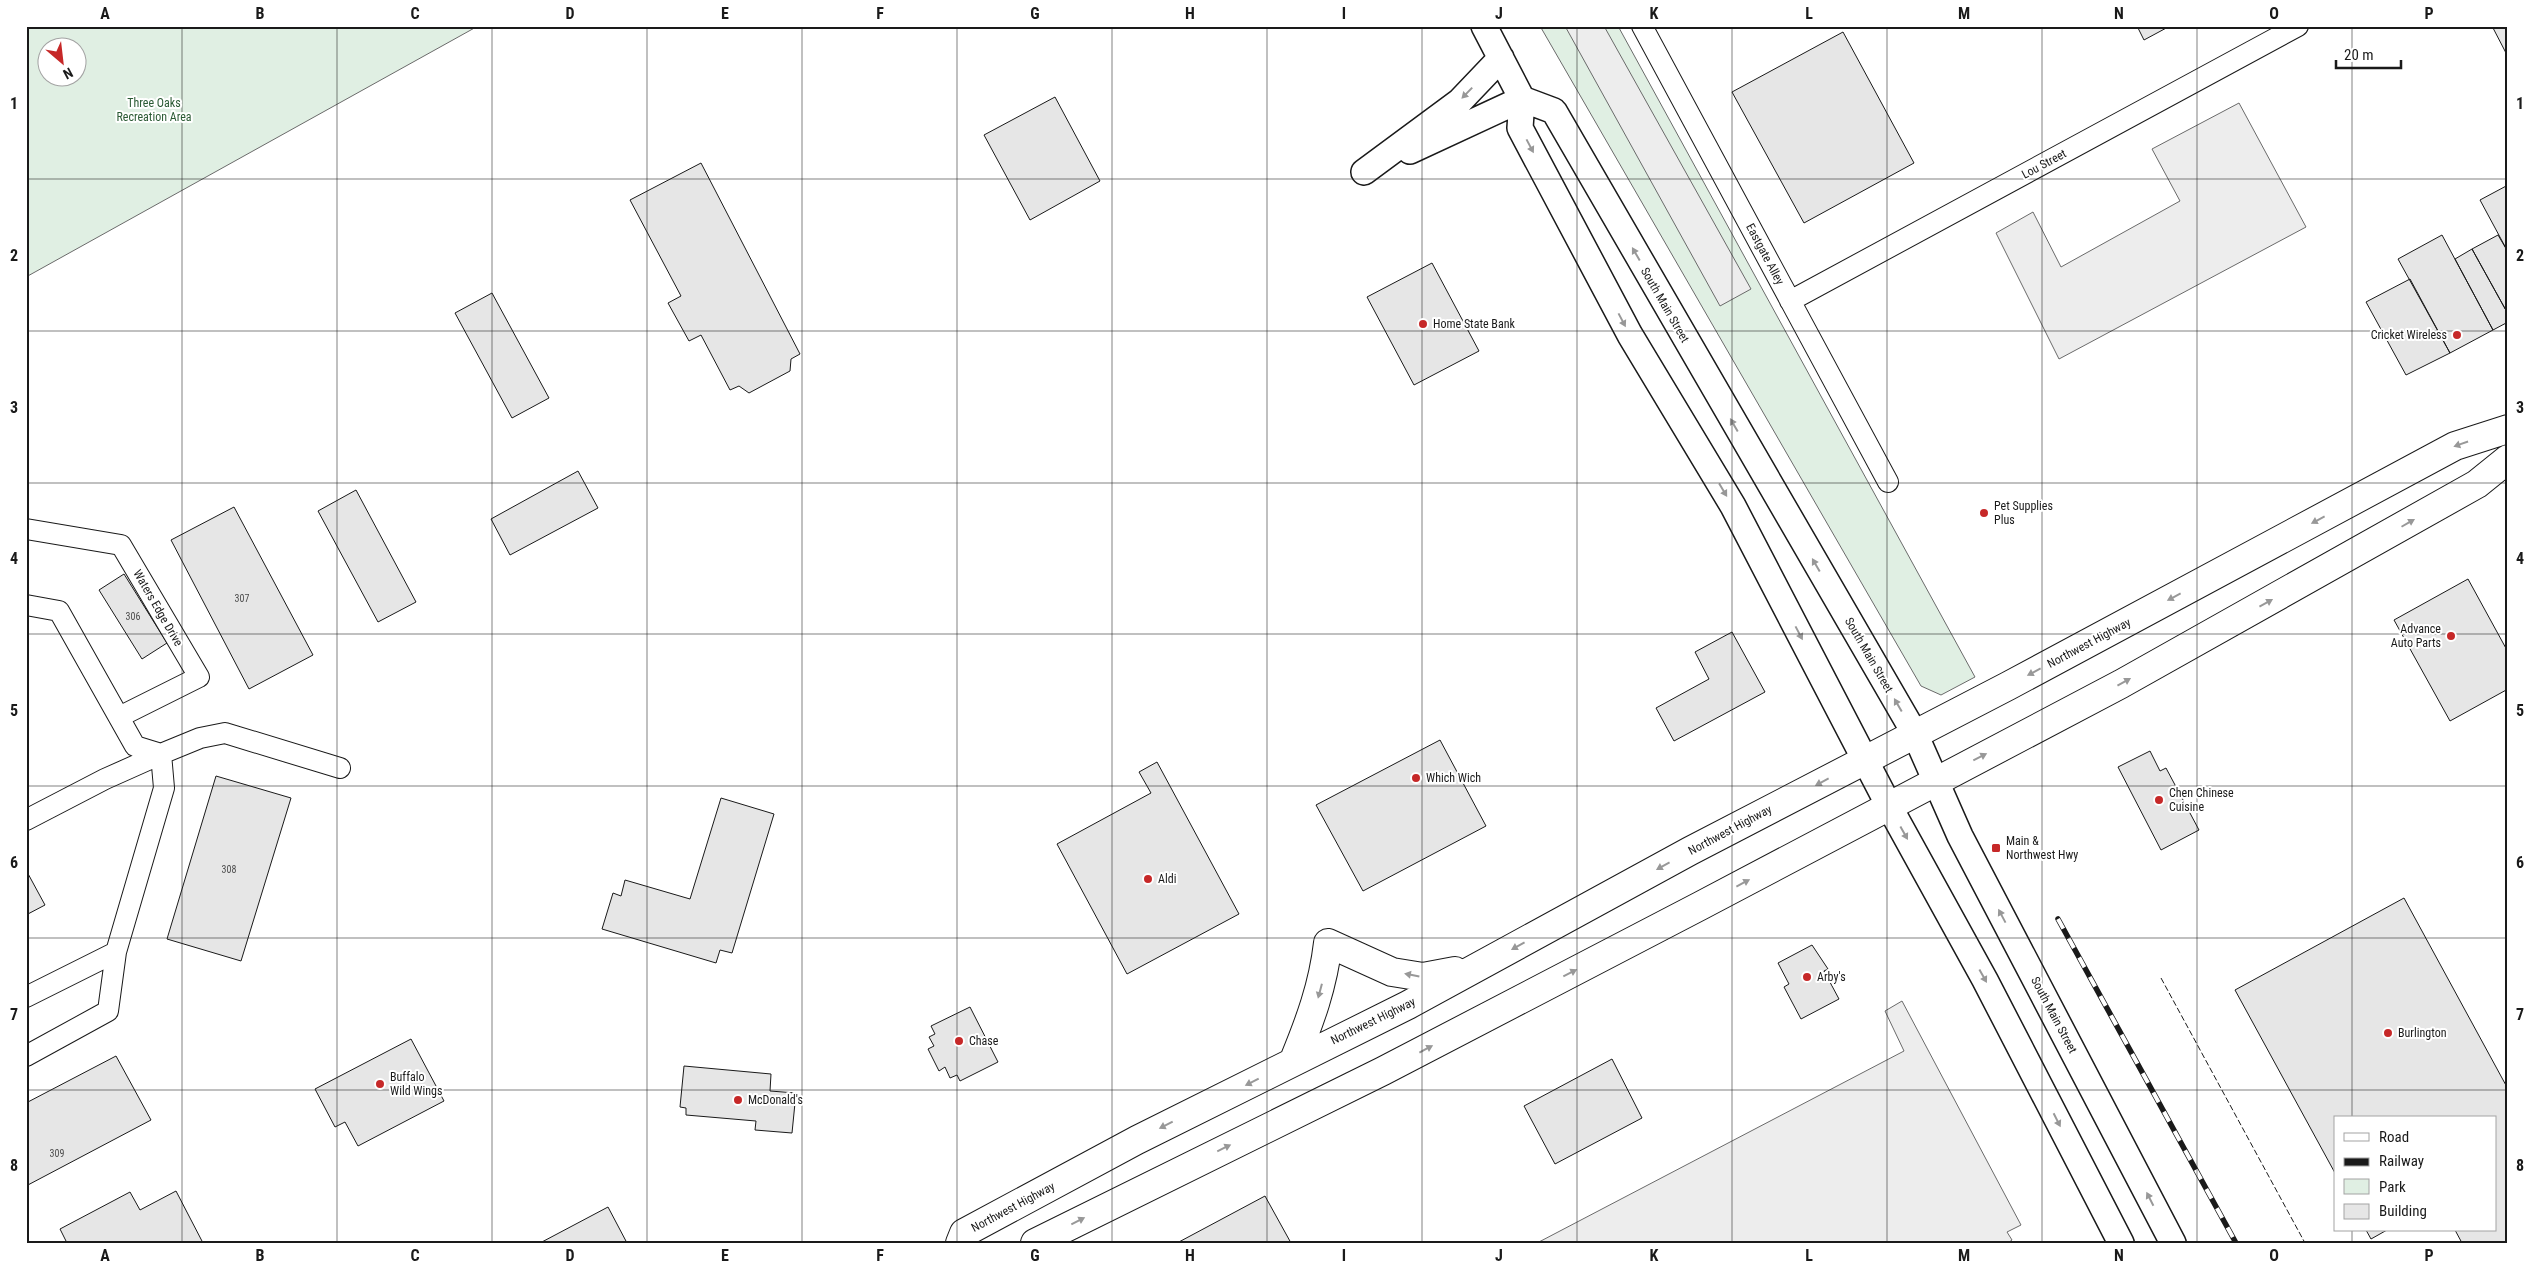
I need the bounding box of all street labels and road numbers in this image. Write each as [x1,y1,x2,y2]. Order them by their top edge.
street label: Lou Street [2019,146,2069,182]
street label: Eastgate Alley [1743,221,1787,287]
street label: South Main Street [1638,265,1692,345]
street label: Waters Edge Drive [130,567,186,649]
street label: South Main Street [1842,615,1896,695]
street label: Northwest Highway [2045,615,2133,671]
street label: Northwest Highway [1686,802,1774,858]
street label: South Main Street [2028,974,2080,1056]
street label: Northwest Highway [1328,994,1418,1048]
street label: Northwest Highway [969,1179,1057,1235]

